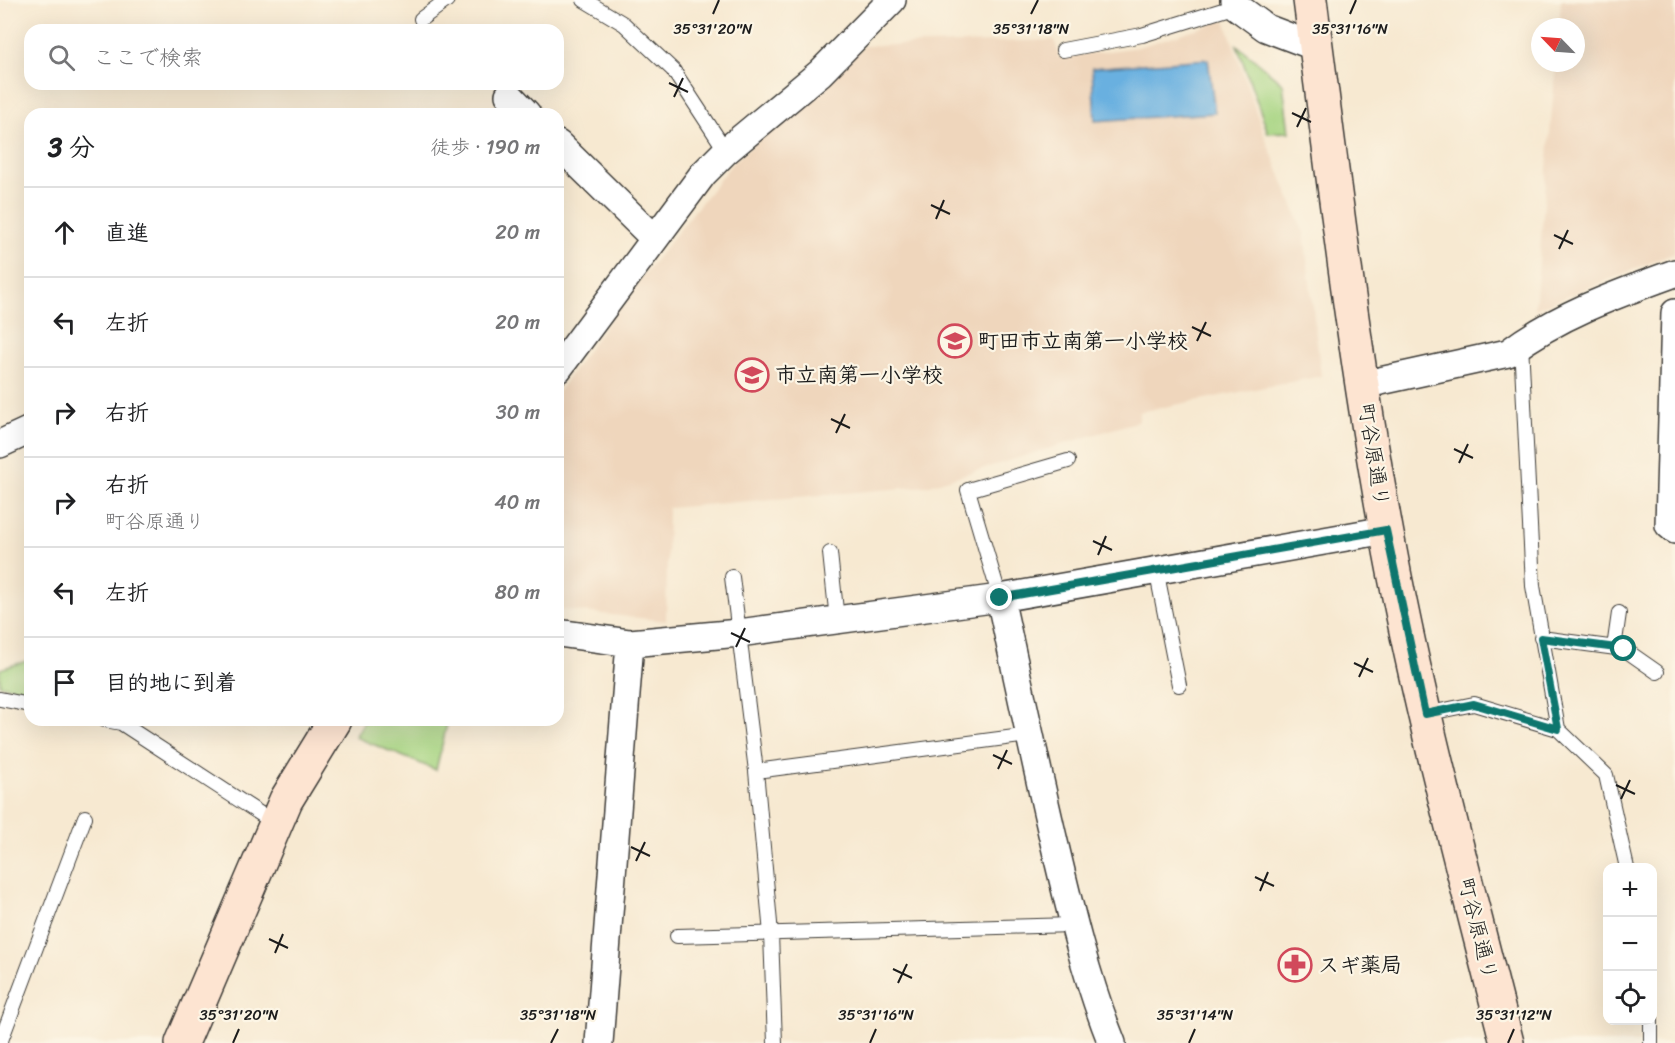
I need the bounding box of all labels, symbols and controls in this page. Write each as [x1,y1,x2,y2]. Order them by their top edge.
text: 35°31'20"N [674,16,753,42]
text: 35°31'18"N [993,16,1070,42]
text: 35°31'16"N [1312,16,1388,42]
north arrow [1531,18,1585,72]
search box [24,24,564,90]
text: ここで検索 [93,38,203,77]
icon: search [45,41,78,74]
text: 3 分 [48,124,95,170]
text: 徒歩 · 190 m [430,130,540,165]
text: 直進 [105,213,149,252]
text: 20 m [495,215,540,250]
icon: ahead [48,216,81,249]
text: 左折 [105,303,149,342]
text: 20 m [495,305,540,340]
icon: left [48,306,81,339]
place label: 町田市立南第一小学校 [978,322,1188,360]
school or university icon: 町田市立南第一小学校 [937,323,973,359]
place label: 市立南第一小学校 [775,356,943,394]
school or university icon: 市立南第一小学校 [734,357,770,393]
text: 右折 [105,393,149,432]
text: 30 m [496,395,540,430]
icon: right [48,396,81,429]
street label: 町谷原通り [1347,400,1401,510]
text: 右折 [105,465,149,504]
text: 40 m [494,485,540,520]
icon: right [48,486,81,519]
text: 町谷原通り [105,504,205,539]
text: 左折 [105,573,149,612]
text: 80 m [495,575,540,610]
icon: left [48,576,81,609]
route end [986,584,1012,610]
route start [1610,635,1636,661]
text: 目的地に到着 [105,663,237,702]
icon: arrive [48,666,81,699]
map controls [1603,863,1657,1025]
button: + [1603,863,1657,917]
street label: 町谷原通り [1447,873,1509,985]
button: − [1603,917,1657,971]
place label: スギ薬局 [1318,946,1402,984]
pharmacy icon: スギ薬局 [1277,947,1313,983]
button: locate [1603,971,1657,1025]
text: 35°31'20"N [200,1002,279,1028]
text: 35°31'18"N [520,1002,597,1028]
text: 35°31'16"N [838,1002,914,1028]
text: 35°31'14"N [1157,1002,1234,1028]
text: 35°31'12"N [1476,1002,1552,1028]

